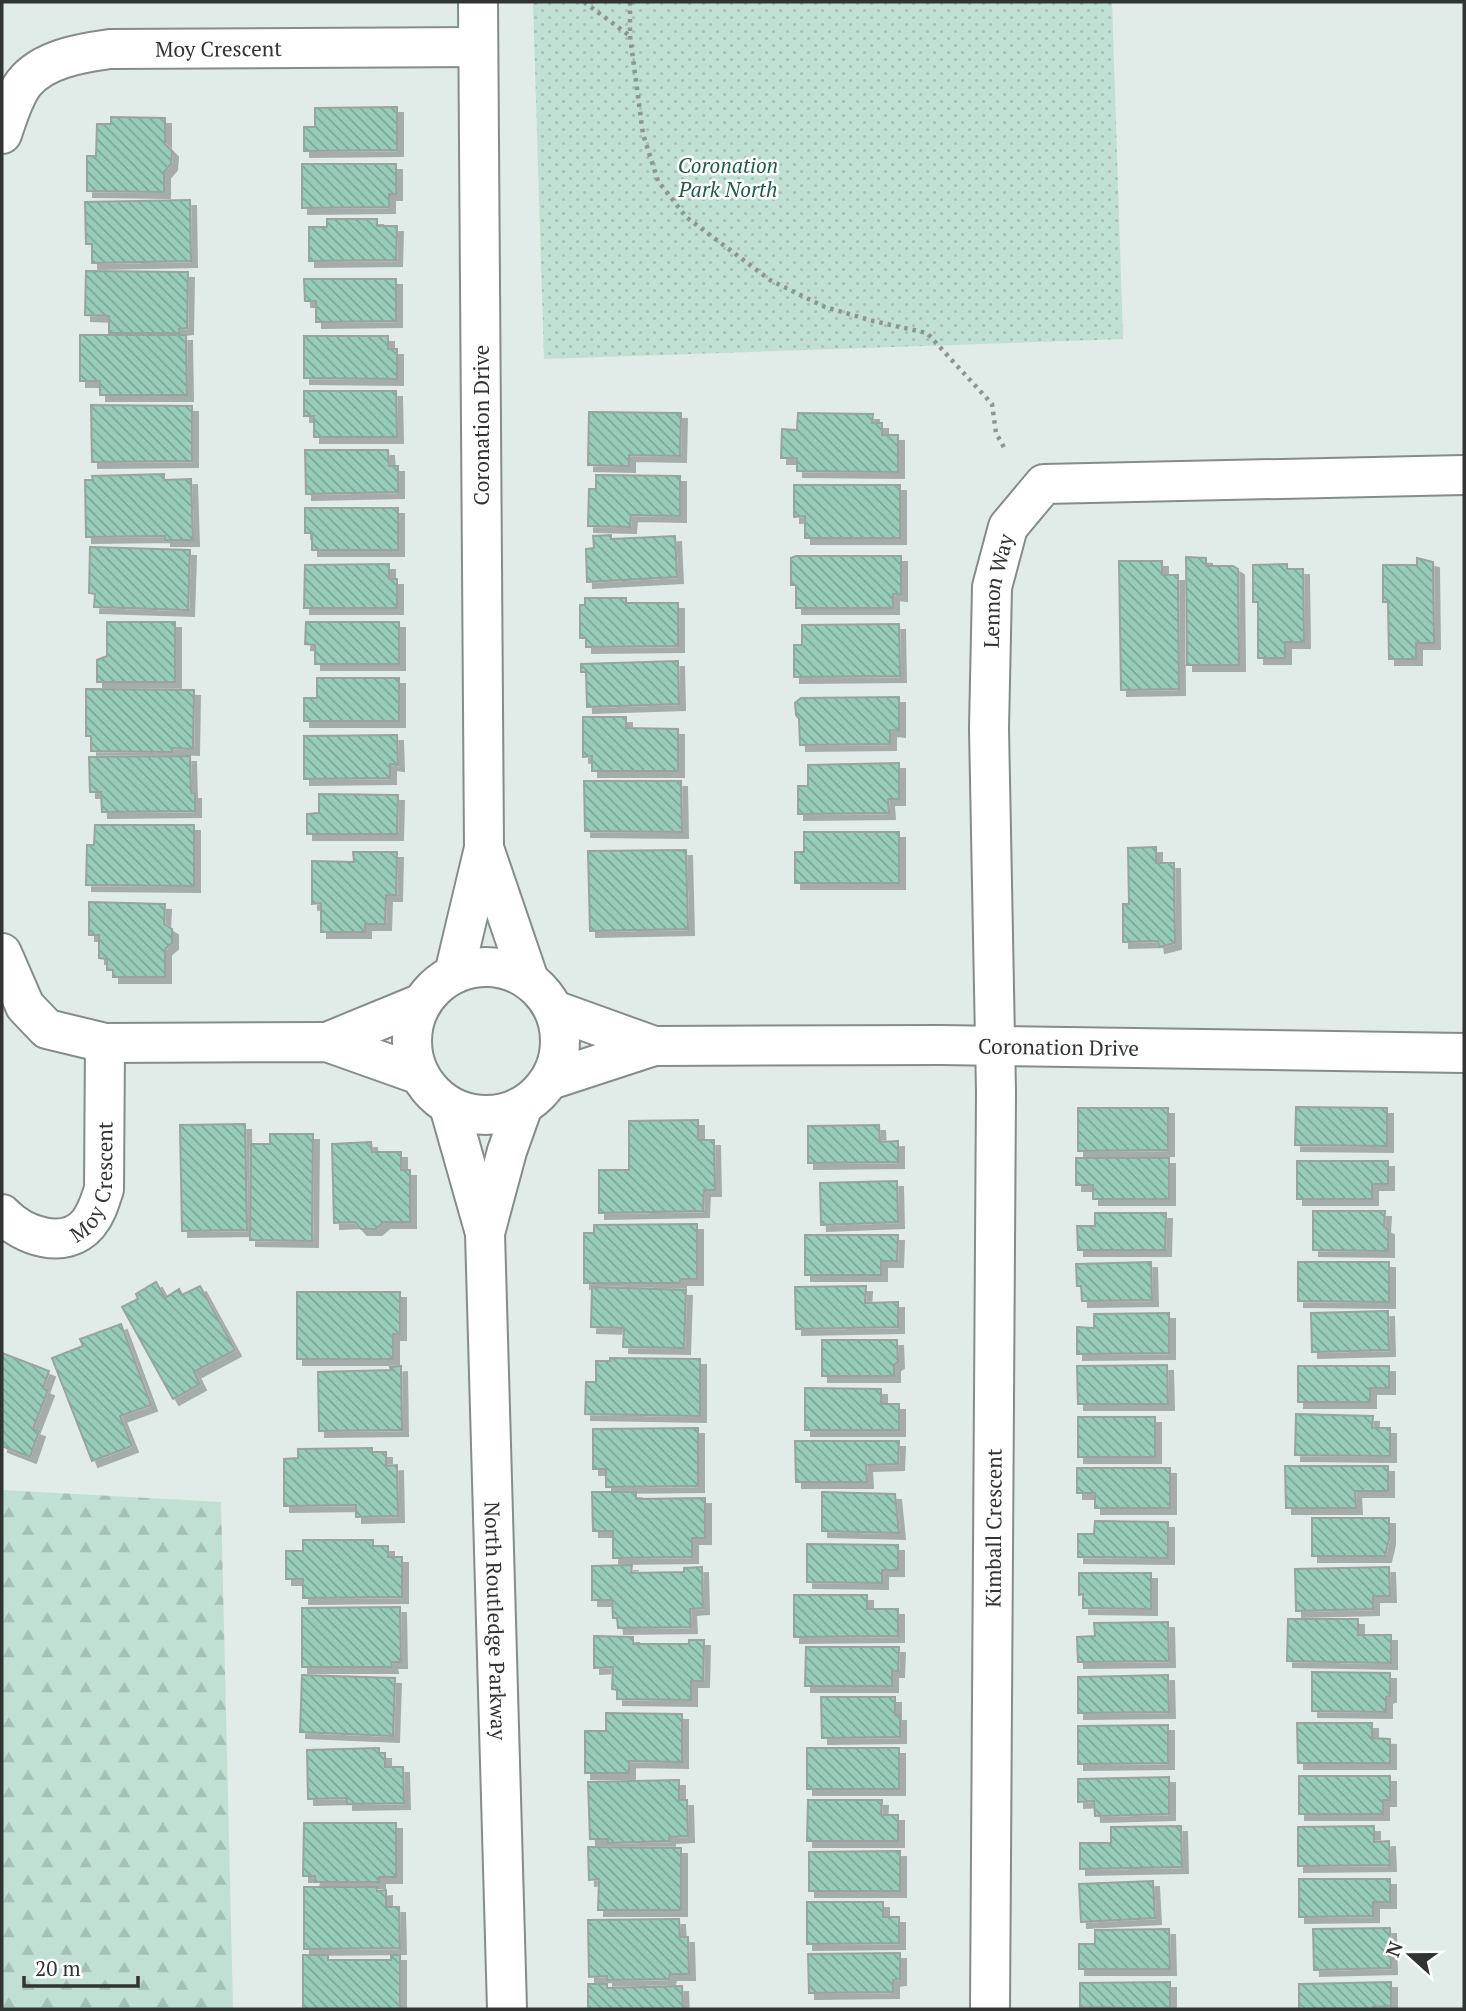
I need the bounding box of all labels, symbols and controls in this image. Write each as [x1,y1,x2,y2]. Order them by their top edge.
street label: Moy Crescent [155,34,282,63]
park label: Coronation Park North [678,151,778,203]
street label: Coronation Drive [467,345,495,505]
street label: Lennon Way [977,530,1020,648]
street label: Coronation Drive [978,1032,1139,1062]
street label: Moy Crescent [64,1121,118,1248]
street label: Kimball Crescent [979,1448,1008,1608]
street label: North Routledge Parkway [479,1501,513,1741]
north arrow [1375,1920,1445,1990]
text: N [1379,1937,1408,1960]
scale bar [24,1944,138,1988]
text: 20 m [35,1954,81,1982]

